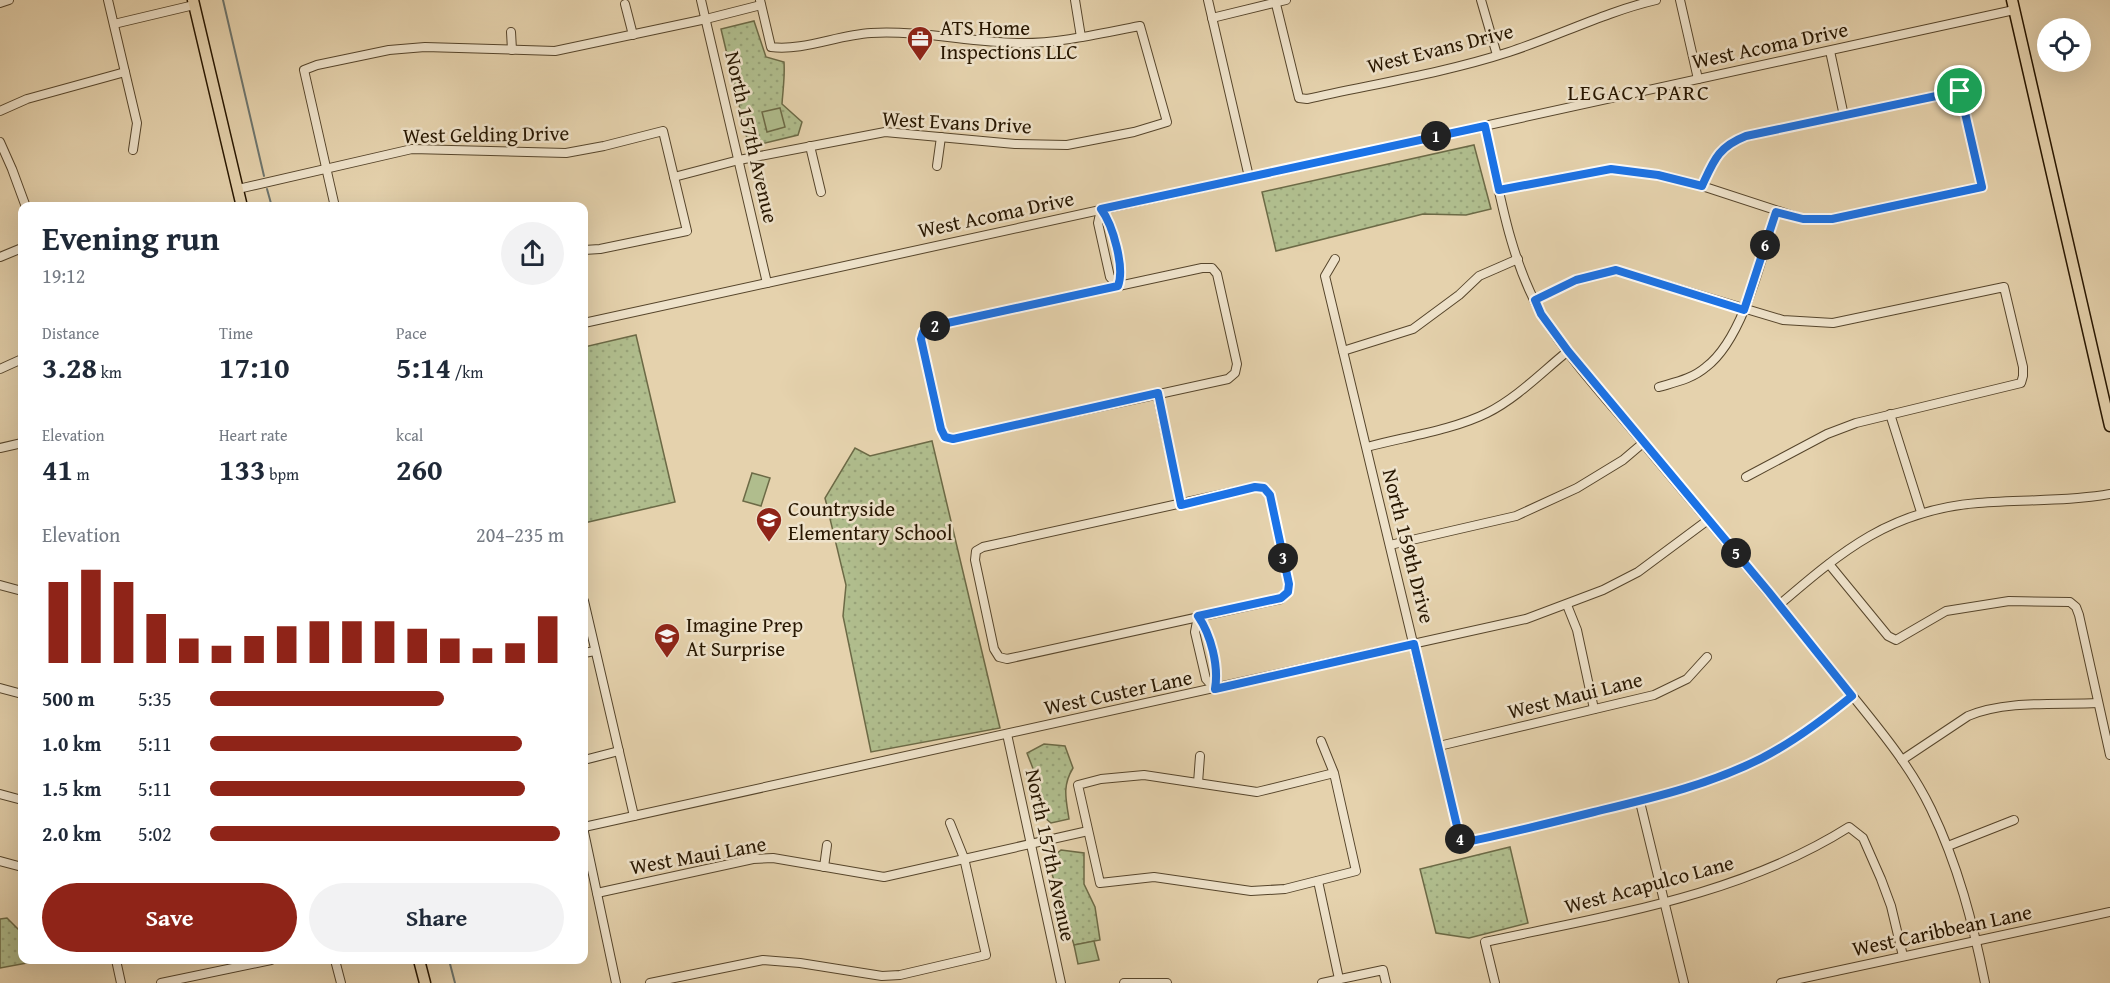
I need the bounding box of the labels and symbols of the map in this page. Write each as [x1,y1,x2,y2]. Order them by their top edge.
place label: ATS Home Inspections LLC [940,12,1078,67]
street label: West Acoma Drive [1689,13,1851,77]
street label: West Evans Drive [1364,15,1517,81]
office icon: ATS Home Inspections LLC [905,24,935,62]
street label: North 157th Avenue [717,48,787,226]
pin [1934,65,1985,116]
district label: LEGACY PARC [1568,76,1710,108]
street label: West Evans Drive [881,103,1033,141]
street label: West Gelding Drive [402,117,570,151]
pin: 1 [1421,121,1451,151]
street label: West Acoma Drive [915,182,1077,246]
pin: 6 [1750,230,1780,260]
pin: 2 [920,311,950,341]
street label: North 159th Drive [1375,465,1443,627]
place label: Countryside Elementary School [788,493,953,548]
school or university icon: Countryside Elementary School [754,505,784,543]
pin: 5 [1721,538,1751,568]
pin: 3 [1268,543,1298,573]
place label: Imagine Prep At Surprise [686,609,803,664]
school or university icon: Imagine Prep At Surprise [652,621,682,659]
street label: West Custer Lane [1041,661,1195,723]
street label: West Maui Lane [1504,663,1646,727]
street label: North 157th Avenue [1018,766,1084,944]
pin: 4 [1445,824,1475,854]
street label: West Maui Lane [627,828,769,882]
street label: West Acapulco Lane [1561,846,1737,922]
street label: West Caribbean Lane [1849,896,2035,964]

